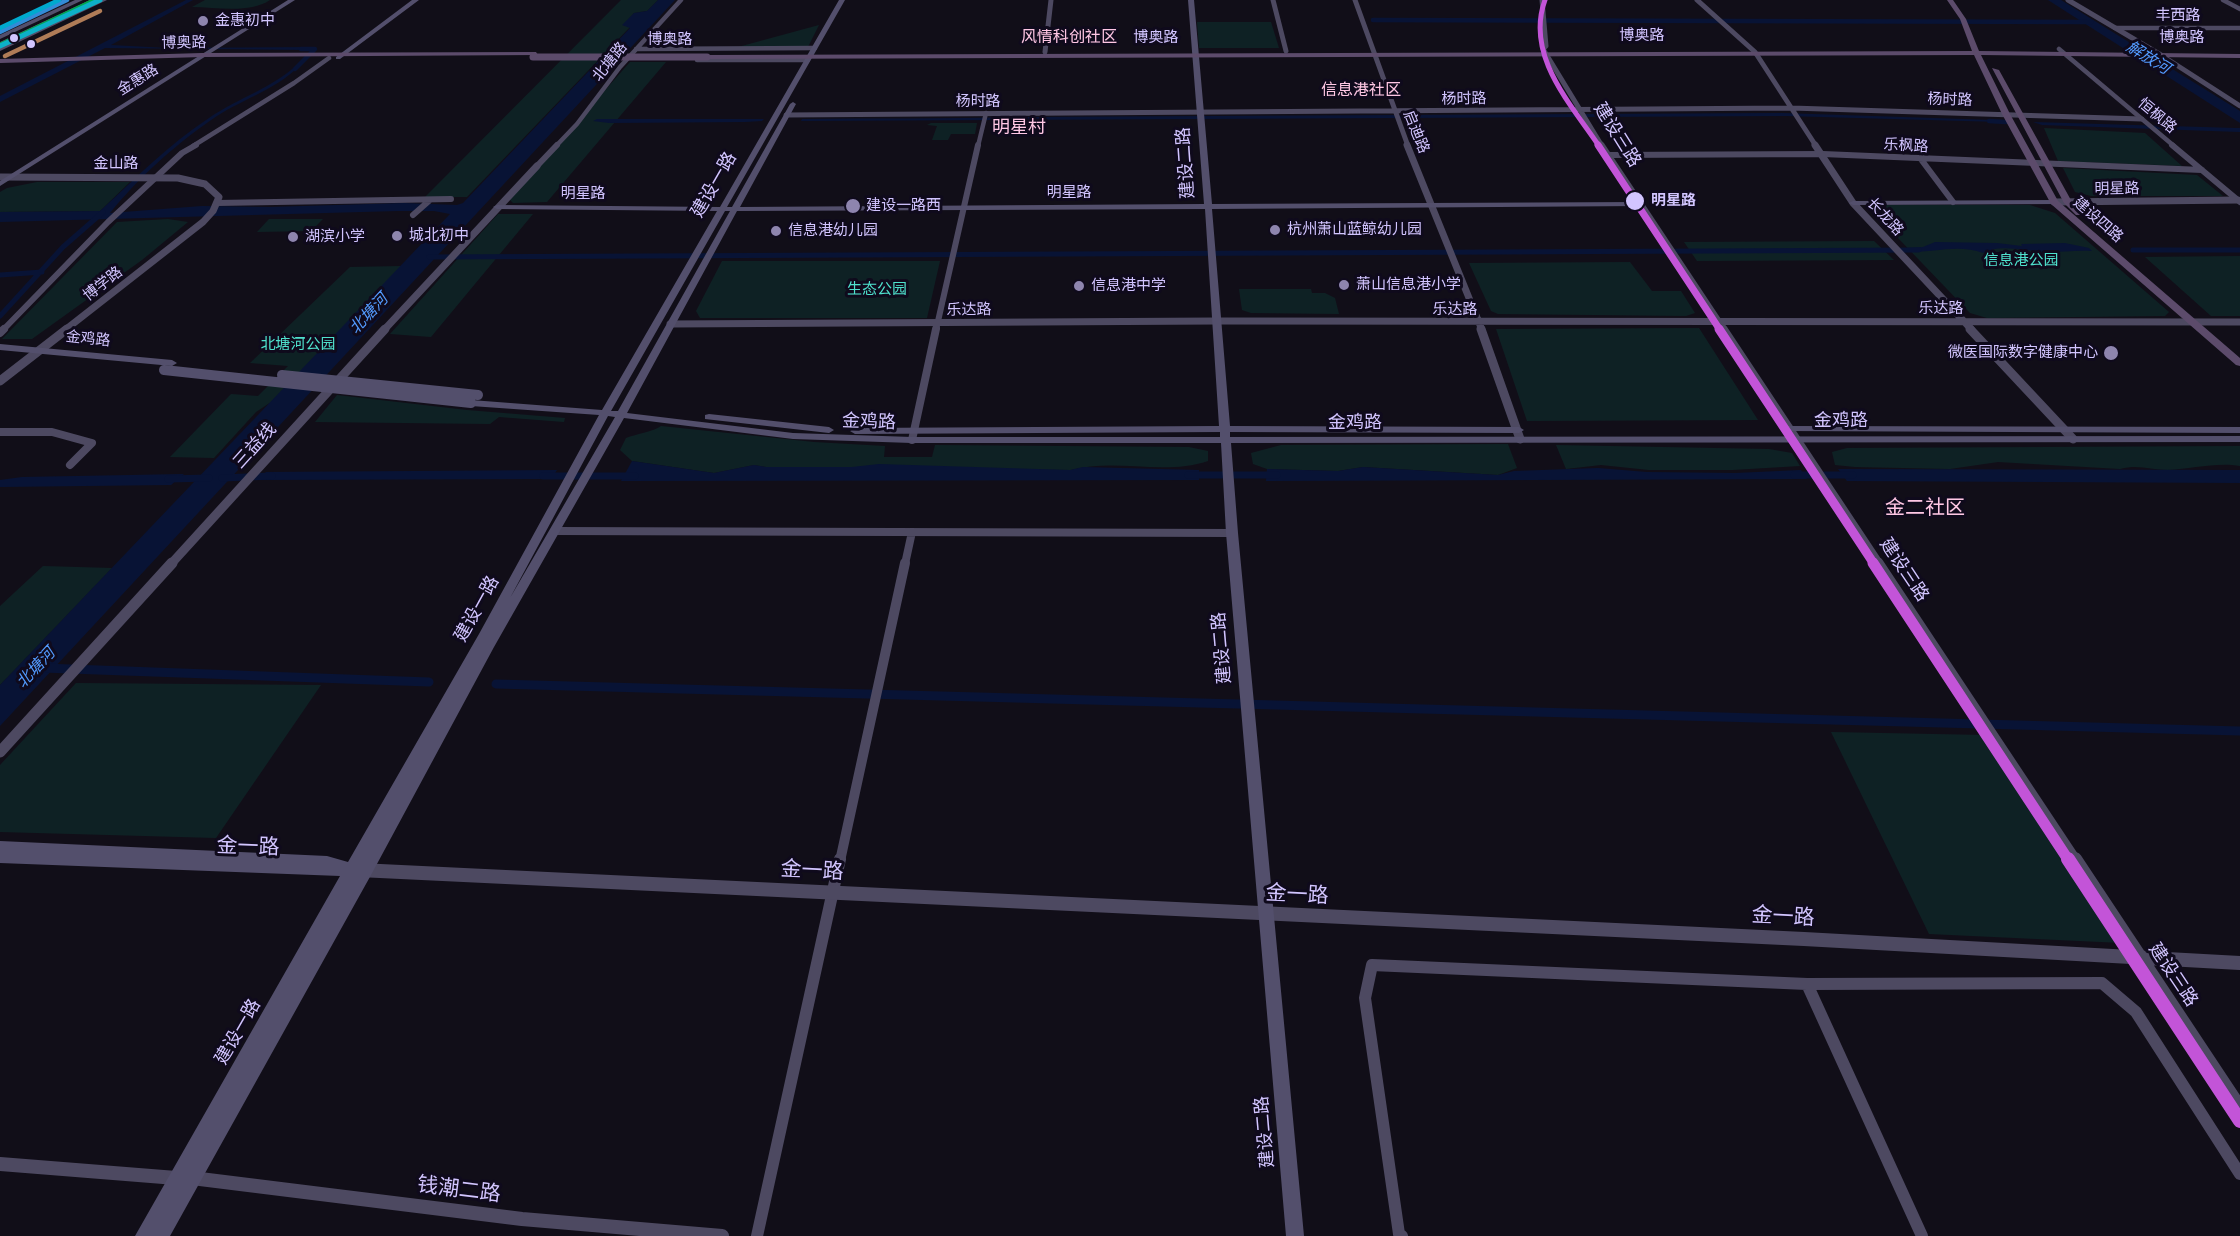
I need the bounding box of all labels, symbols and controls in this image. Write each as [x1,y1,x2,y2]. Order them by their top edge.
street label: 丰西路 [2156,7,2200,25]
place label: 金惠初中 [215,12,275,30]
marker: 金惠初中 [196,14,210,28]
district label: 风情科创社区 [1021,27,1117,47]
street label: 博奥路 [1620,27,1664,45]
street label: 博奥路 [1134,29,1178,47]
street label: 博奥路 [2160,29,2204,47]
street label: 博奥路 [648,31,692,49]
unlabelled marker [8,32,20,44]
street label: 博奥路 [161,34,207,52]
water label: 解放河 [2123,37,2173,79]
unlabelled marker [25,38,37,50]
street label: 北塘路 [589,39,631,85]
street label: 金惠路 [114,60,162,100]
district label: 信息港社区 [1321,80,1401,100]
street label: 杨时路 [1441,90,1487,108]
street label: 杨时路 [1927,90,1973,110]
street label: 杨时路 [956,93,1000,111]
street label: 恒枫路 [2134,95,2180,137]
street label: 建设三路 [1589,99,1645,171]
street label: 启迪路 [1399,108,1433,156]
district label: 明星村 [992,117,1046,139]
street label: 建设二路 [1173,126,1199,200]
street label: 乐枫路 [1883,136,1929,156]
street label: 建设一路 [687,148,741,222]
street label: 金山路 [94,155,138,173]
street label: 明星路 [2094,180,2140,198]
street label: 明星路 [1047,184,1091,202]
street label: 明星路 [561,185,605,203]
marker: 明星路 [1624,190,1646,212]
place label: 明星路 [1651,192,1696,210]
street label: 长龙路 [1863,194,1907,240]
street label: 建设四路 [2069,194,2127,246]
marker: 建设一路西 [844,197,862,215]
place label: 建设一路西 [866,197,941,215]
place label: 杭州萧山蓝鲸幼儿园 [1287,221,1422,239]
place label: 信息港幼儿园 [788,222,878,240]
marker: 杭州萧山蓝鲸幼儿园 [1268,223,1282,237]
marker: 信息港幼儿园 [769,224,783,238]
place label: 城北初中 [409,227,469,245]
place label: 湖滨小学 [305,228,365,246]
marker: 城北初中 [390,229,404,243]
marker: 湖滨小学 [286,230,300,244]
park label: 信息港公园 [1984,252,2058,270]
street label: 博学路 [80,263,126,305]
place label: 萧山信息港小学 [1356,276,1461,294]
place label: 信息港中学 [1091,277,1166,295]
marker: 萧山信息港小学 [1337,278,1351,292]
marker: 信息港中学 [1072,279,1086,293]
park label: 生态公园 [847,281,907,299]
water label: 北塘河 [346,290,392,338]
street label: 乐达路 [1919,300,1963,318]
street label: 乐达路 [946,301,992,319]
street label: 乐达路 [1433,301,1477,319]
street label: 金鸡路 [65,328,111,350]
park label: 北塘河公园 [261,336,335,354]
place label: 微医国际数字健康中心 [1948,344,2098,362]
marker: 微医国际数字健康中心 [2102,344,2120,362]
street label: 金鸡路 [842,410,896,434]
street label: 金鸡路 [1814,410,1868,432]
street label: 金鸡路 [1328,412,1382,434]
street label: 三益线 [229,419,281,473]
district label: 金二社区 [1885,496,1965,520]
street label: 建设三路 [1875,534,1933,606]
street label: 建设一路 [450,572,504,646]
street label: 建设二路 [1208,611,1236,685]
water label: 北塘河 [13,644,59,692]
street label: 金一路 [216,833,280,861]
street label: 金一路 [780,857,844,885]
street label: 金一路 [1265,881,1329,909]
street label: 金一路 [1751,903,1815,931]
street label: 建设三路 [2144,939,2202,1011]
street label: 建设一路 [211,995,265,1069]
street label: 建设二路 [1251,1095,1279,1169]
street label: 钱潮二路 [416,1172,502,1208]

